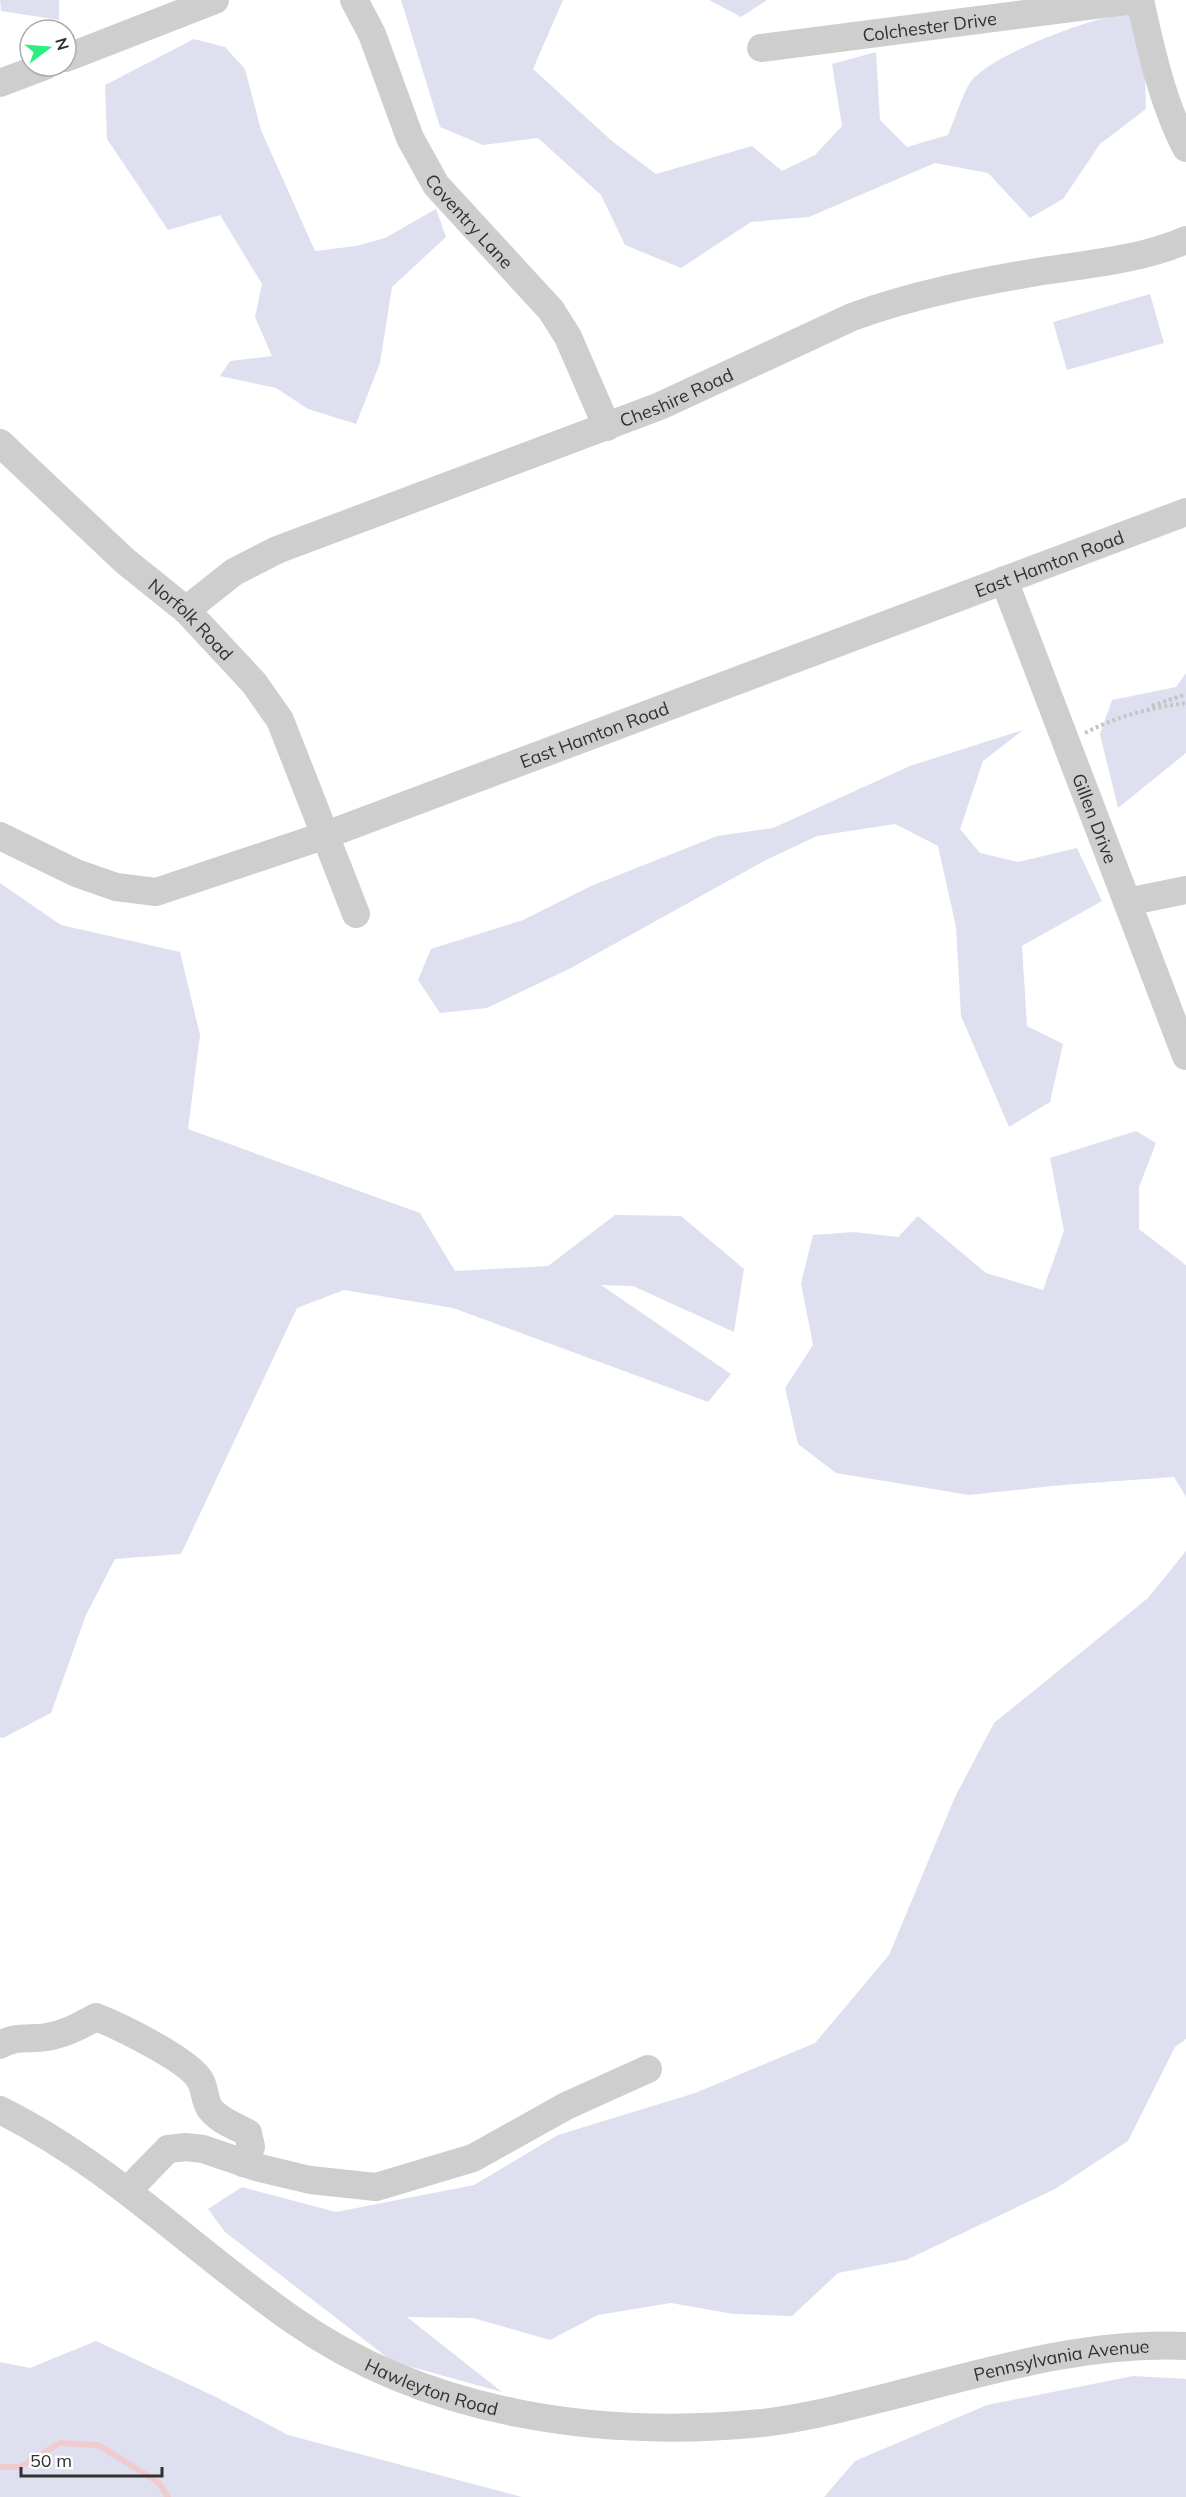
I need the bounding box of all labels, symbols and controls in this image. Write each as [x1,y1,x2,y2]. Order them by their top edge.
street label: Colchester Drive [861,6,998,46]
north arrow [18,18,78,78]
text: N [51,35,74,52]
street label: Coventry Lane [421,170,518,273]
street label: Cheshire Road [616,362,737,432]
street label: East Hamton Road [971,525,1127,602]
street label: Norfolk Road [144,573,238,665]
street label: East Hamton Road [516,696,672,773]
street label: Gillen Drive [1067,770,1123,866]
street label: Pennsylvania Avenue [971,2334,1150,2386]
street label: Hawleyton Road [361,2353,501,2420]
scale bar [21,2440,162,2478]
text: 50 m [30,2449,72,2472]

